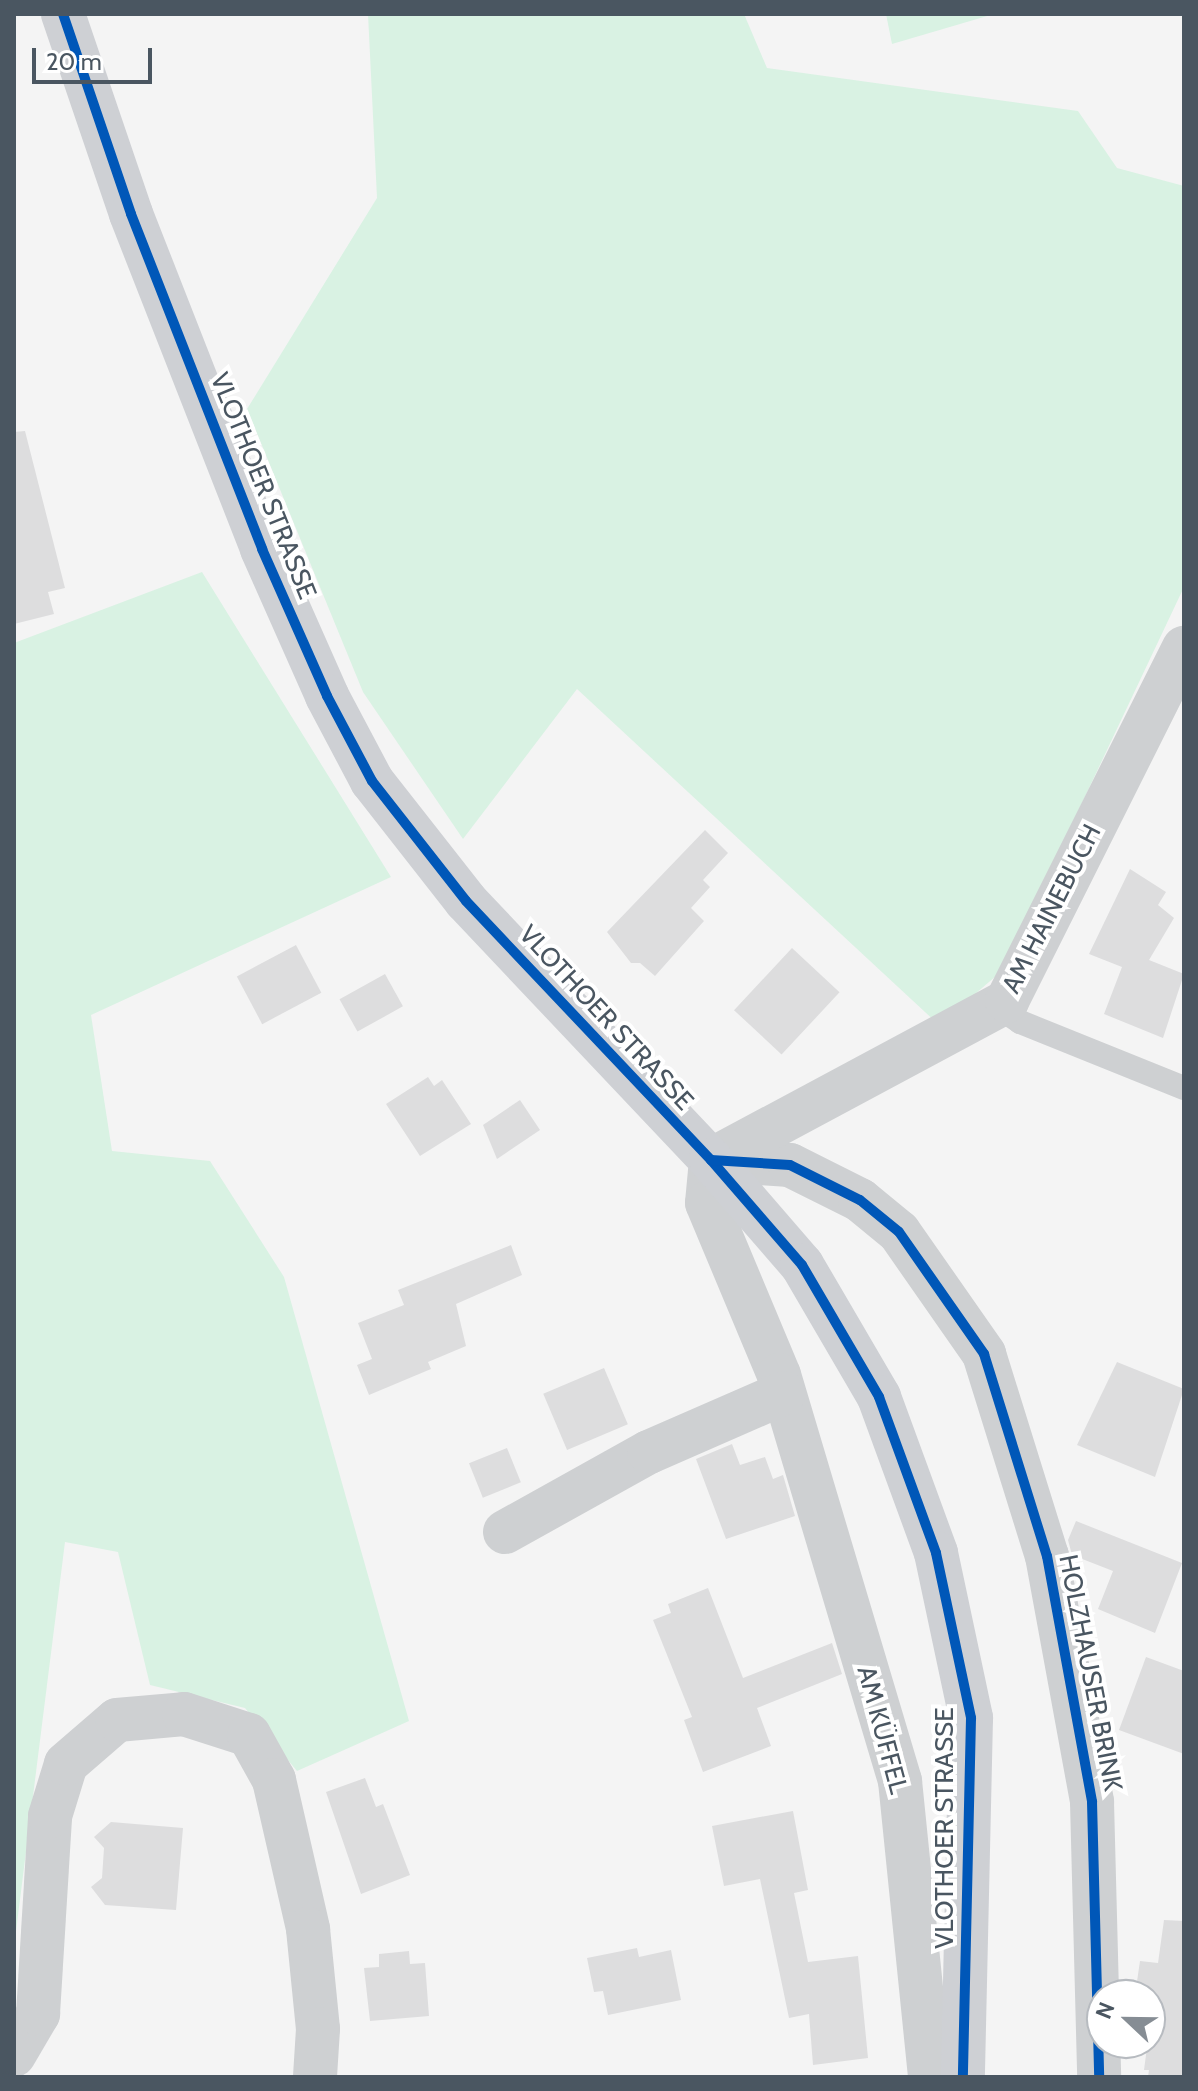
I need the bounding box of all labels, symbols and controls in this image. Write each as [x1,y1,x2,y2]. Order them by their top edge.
scale bar [36,32,156,82]
text: 20 m [46,47,102,76]
street label: VLOTHOER STRASSE [203,368,323,604]
street label: AM HAINEBUCH [996,819,1108,999]
street label: VLOTHOER STRASSE [512,919,700,1117]
street label: HOLZHAUSER BRINK [1052,1552,1128,1794]
street label: AM KÜFFEL [850,1663,914,1797]
street label: VLOTHOER STRASSE [929,1707,961,1949]
north arrow [1086,1979,1166,2059]
text: N [1090,1998,1121,2023]

